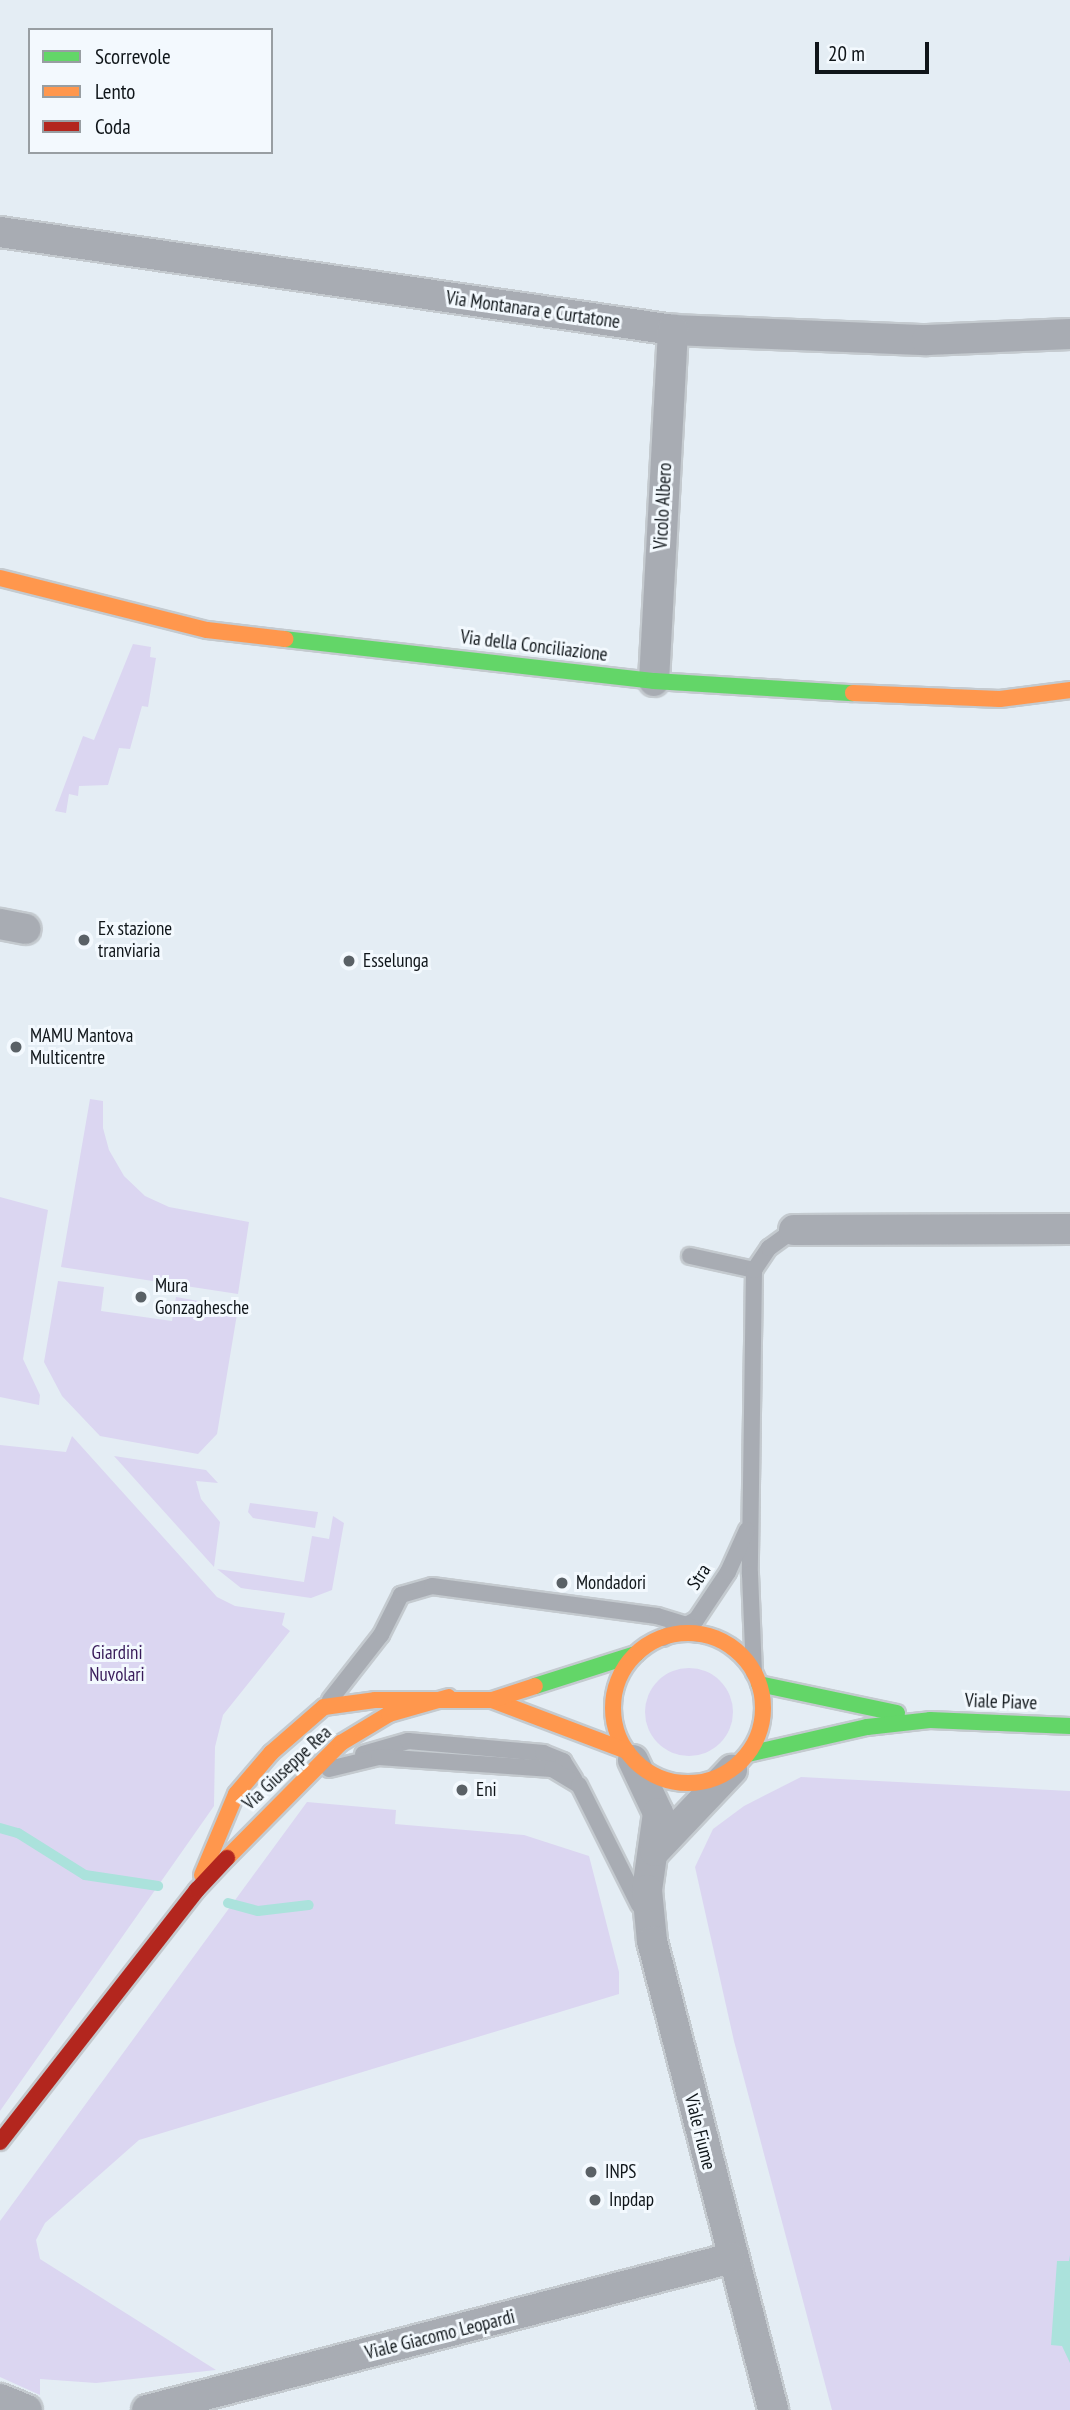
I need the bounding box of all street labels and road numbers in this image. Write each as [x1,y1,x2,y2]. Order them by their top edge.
street label: Via Montanara e Curtatone [445,287,621,333]
street label: Vicolo Albero [649,462,677,550]
street label: Via della Conciliazione [459,626,609,666]
street label: Stra [682,1560,716,1594]
street label: Viale Piave [964,1689,1038,1715]
street label: Via Giuseppe Rea [238,1721,336,1815]
street label: Viale Fiume [680,2092,720,2172]
street label: Viale Giacomo Leopardi [363,2305,517,2365]

